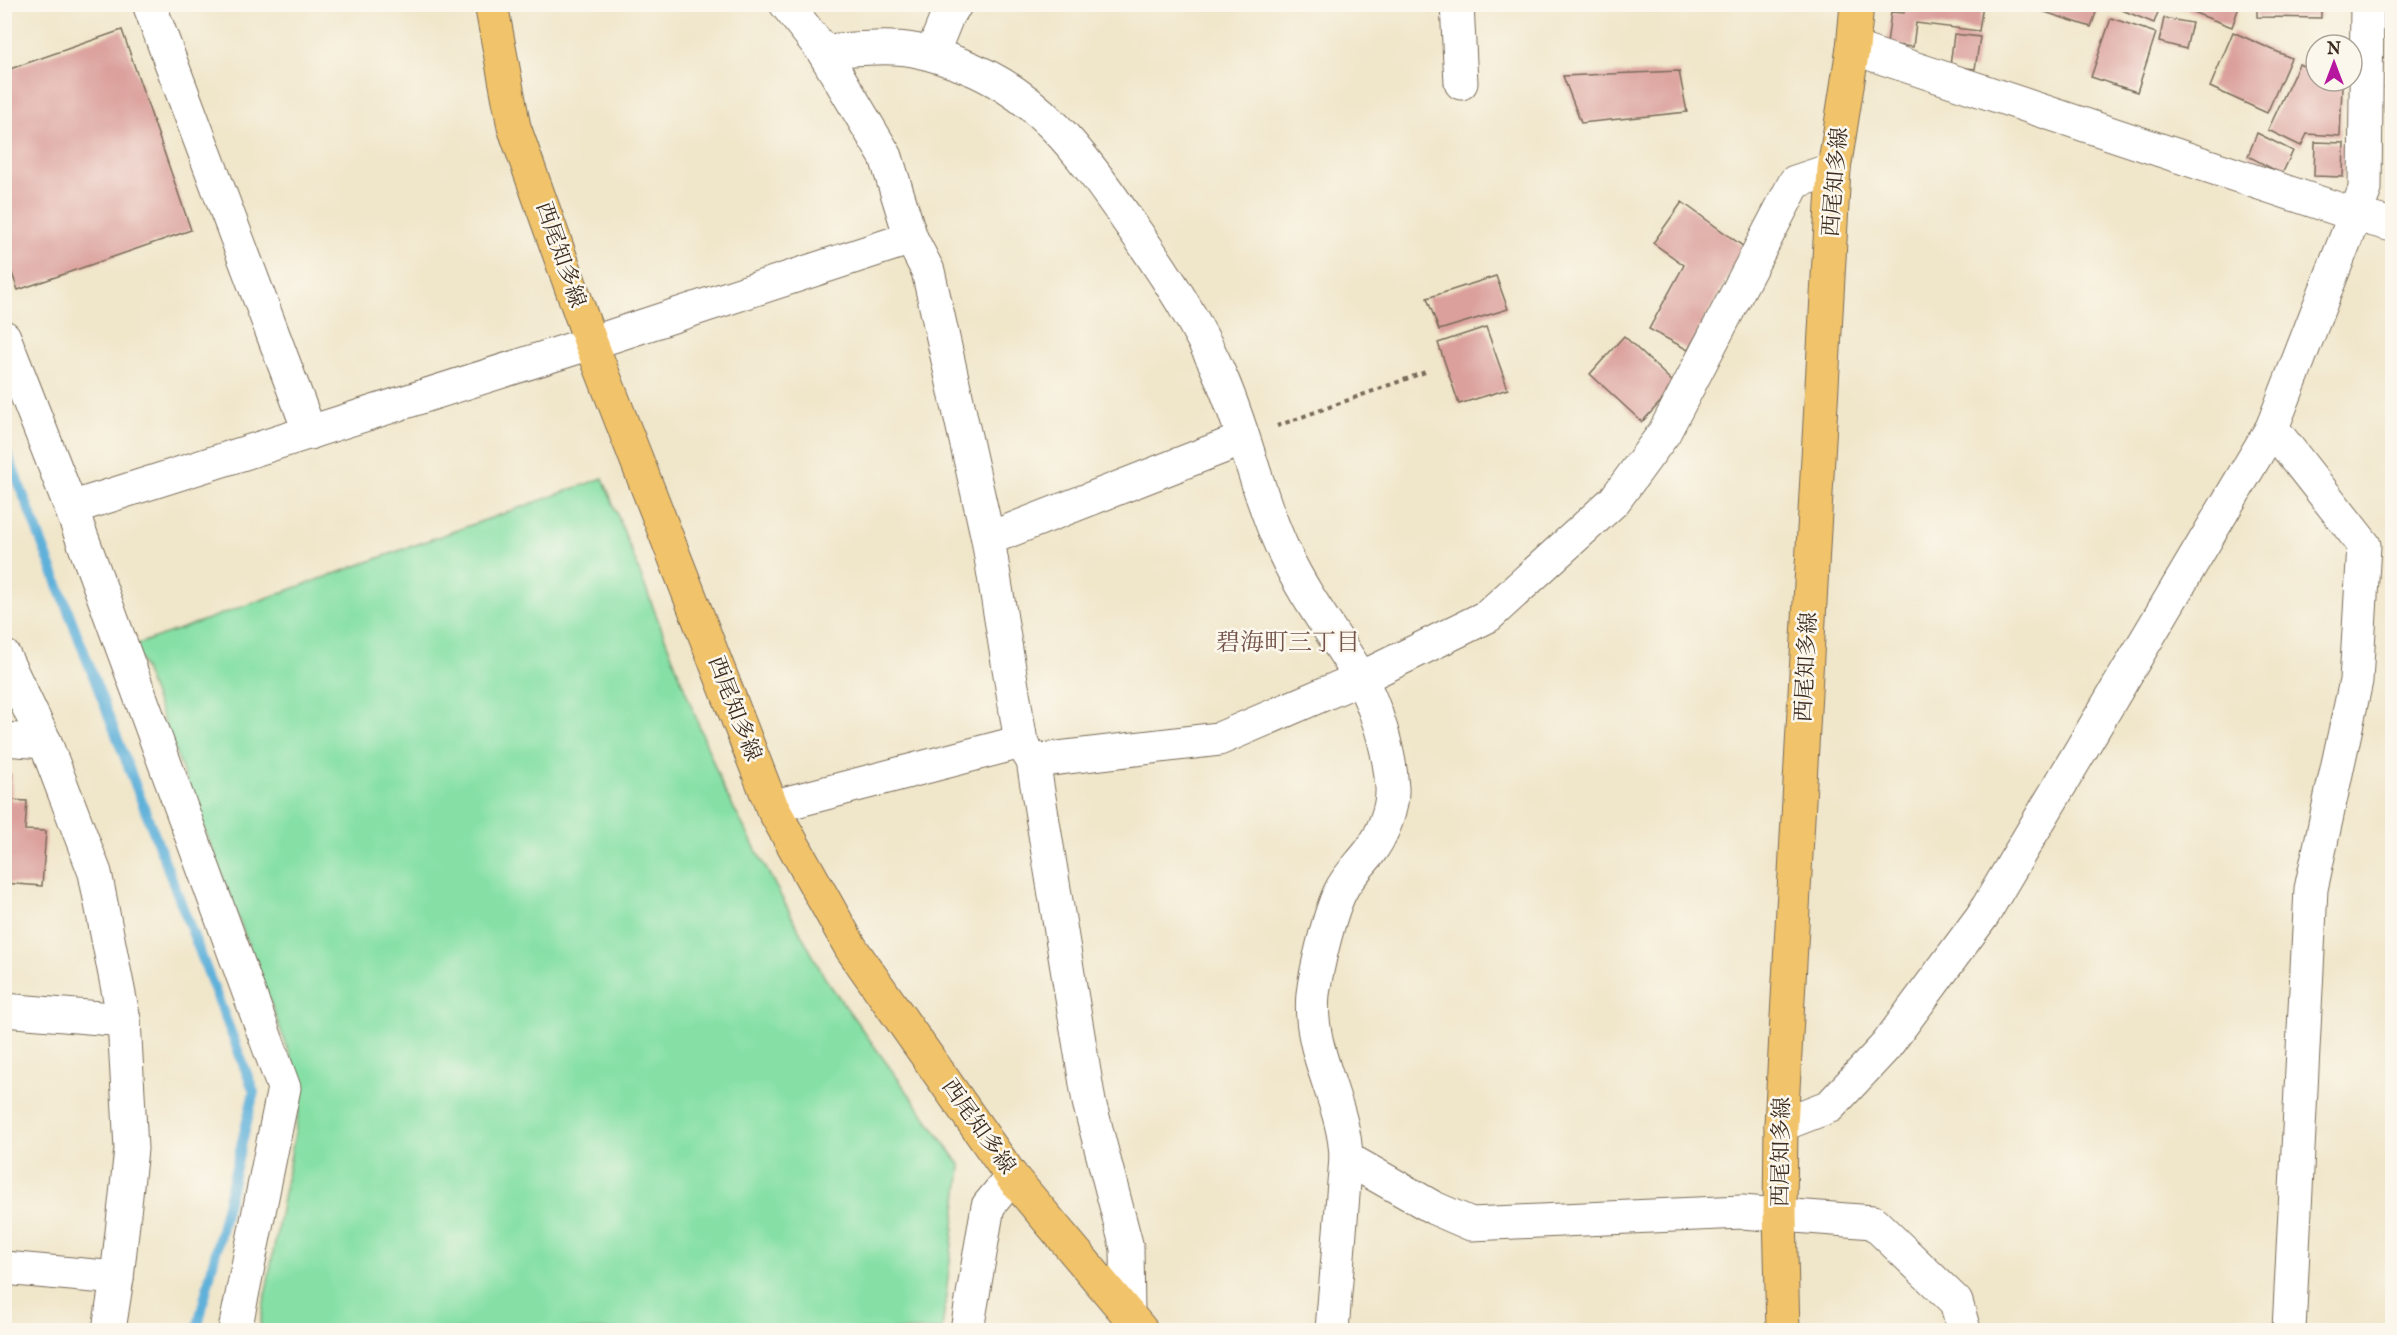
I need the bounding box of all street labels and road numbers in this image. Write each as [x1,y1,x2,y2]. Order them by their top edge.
street label: 西尾知多線 [1817,126,1855,238]
street label: 西尾知多線 [529,198,591,312]
street label: 西尾知多線 [1790,611,1824,723]
street label: 西尾知多線 [701,653,767,765]
street label: 西尾知多線 [935,1074,1021,1180]
street label: 西尾知多線 [1767,1097,1797,1207]

